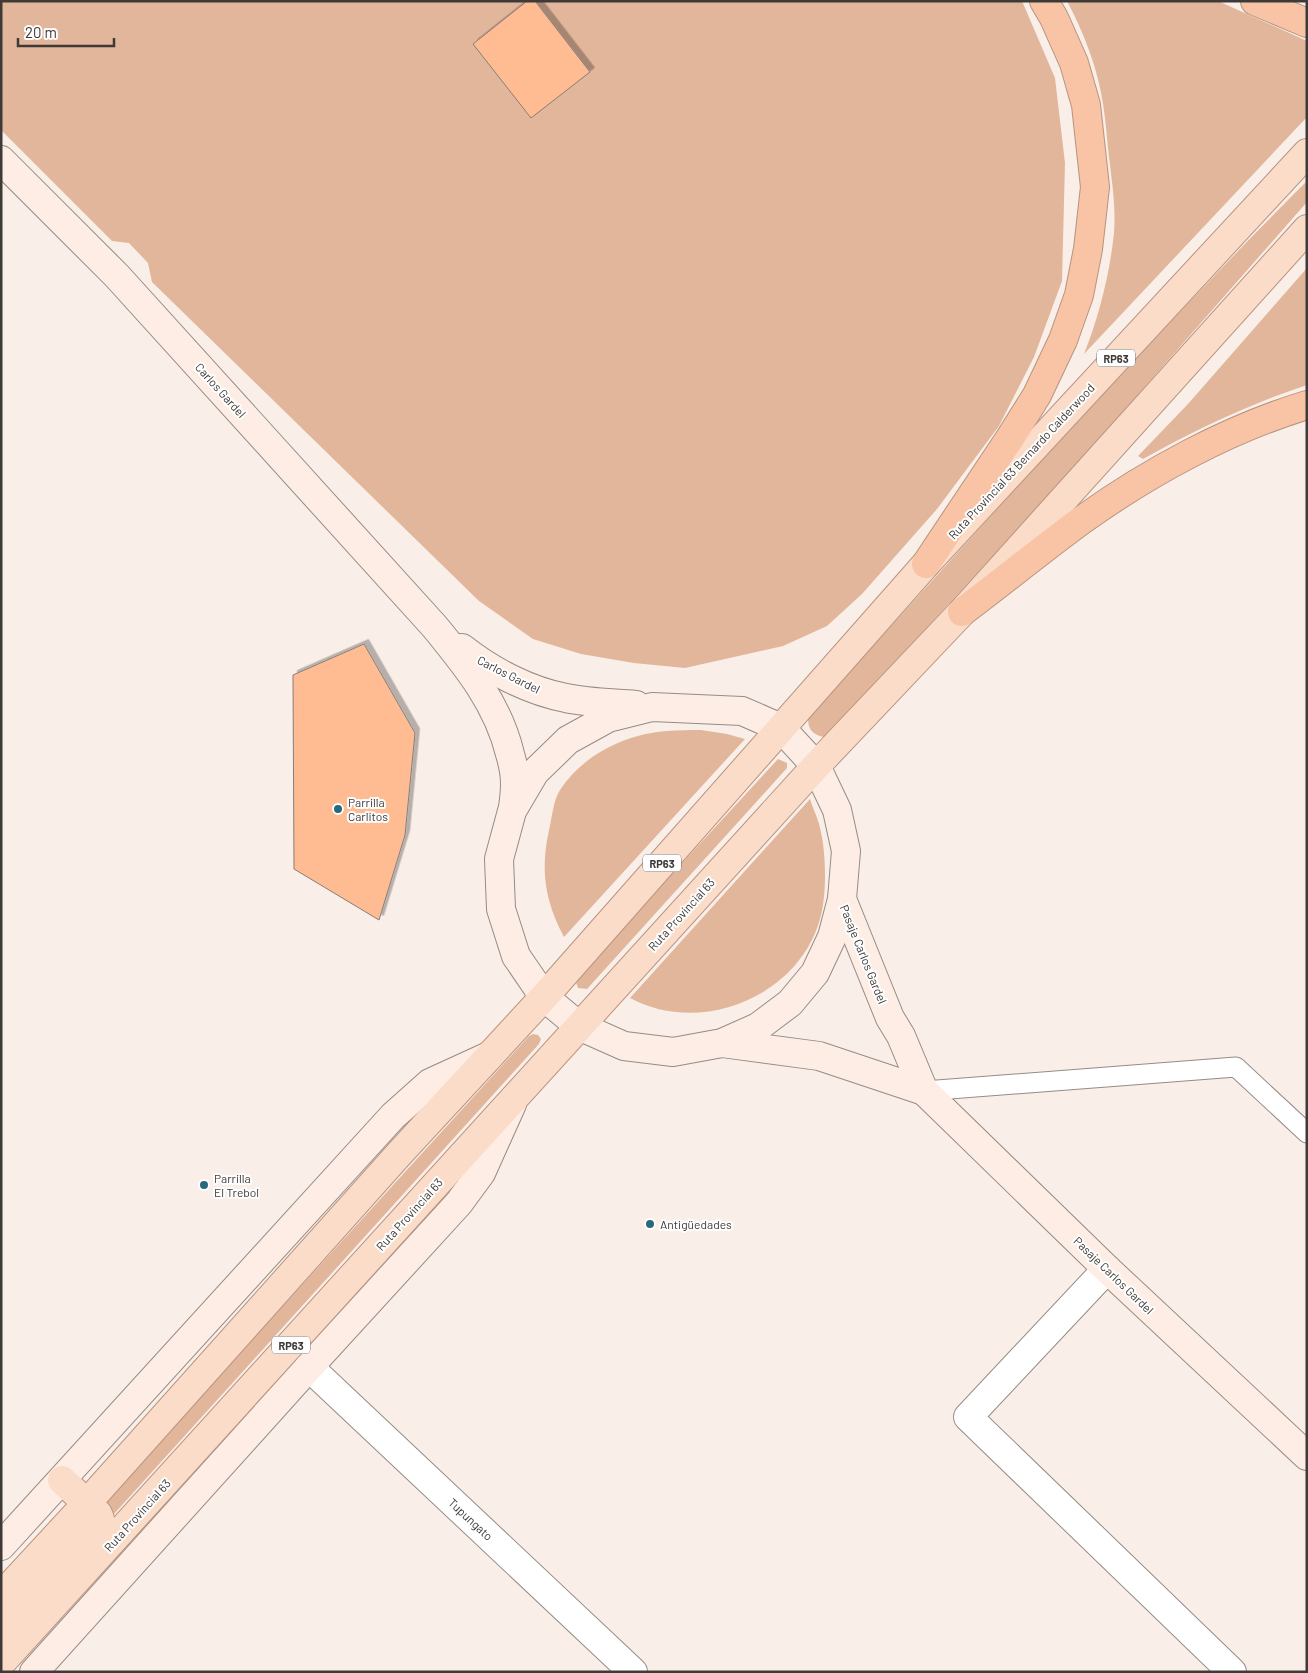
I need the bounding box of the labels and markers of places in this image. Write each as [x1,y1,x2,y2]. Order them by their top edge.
place label: Parrilla Carlitos [348,795,388,823]
marker: Parrilla Carlitos [332,803,344,815]
place label: Parrilla El Trebol [214,1171,259,1199]
marker: Parrilla El Trebol [198,1179,210,1191]
place label: Antigüedades [660,1217,732,1231]
marker: Antigüedades [644,1218,656,1230]

